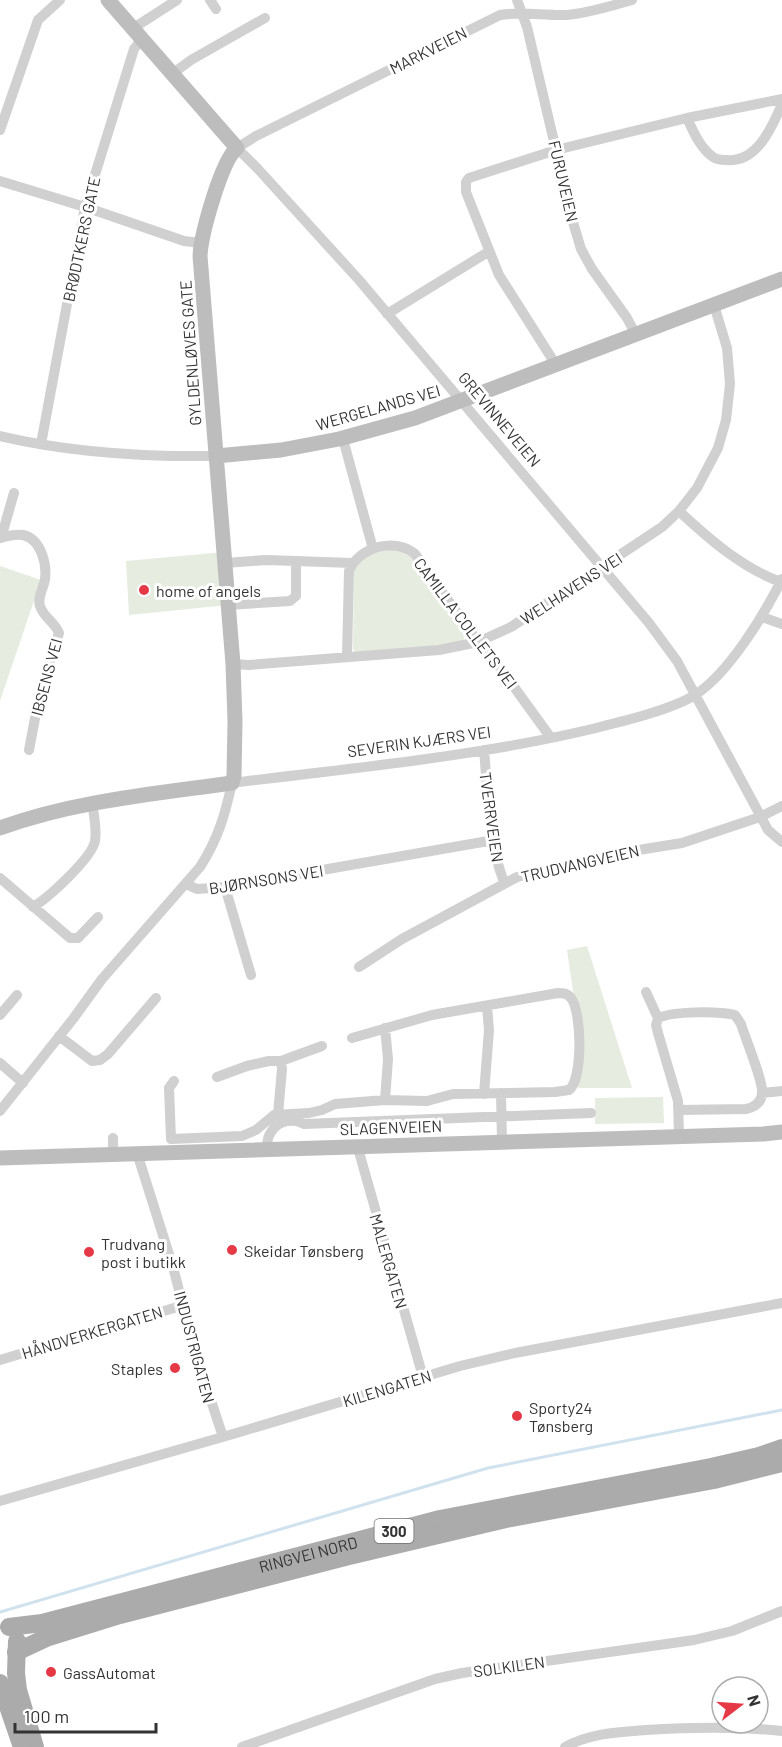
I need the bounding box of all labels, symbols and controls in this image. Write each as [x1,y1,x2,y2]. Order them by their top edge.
street label: MARKVEIEN [386,22,470,78]
street label: FURUVEIEN [545,138,583,224]
street label: BRØDTKERS GATE [58,175,104,303]
street label: GYLDENLØVES GATE [175,280,205,426]
street label: GREVINNEVEIEN [455,368,545,470]
street label: WERGELANDS VEI [314,380,442,434]
street label: WELHAVENS VEI [517,548,625,628]
street label: CAMILLA COLLETS VEI [411,554,521,692]
place label: home of angels [156,581,261,600]
marker: home of angels [137,583,151,597]
street label: IBSENS VEI [27,636,65,718]
street label: SEVERIN KJÆRS VEI [346,722,492,760]
street label: TVERRVEIEN [476,771,508,863]
street label: TRUDVANGVEIEN [519,840,641,886]
street label: BJØRNSONS VEI [207,861,325,897]
street label: SLAGENVEIEN [339,1116,443,1138]
street label: MALERGATEN [366,1211,412,1311]
place label: Trudvang post i butikk [101,1234,186,1271]
place label: Skeidar Tønsberg [244,1241,364,1260]
marker: Skeidar Tønsberg [225,1243,239,1257]
marker: Trudvang post i butikk [82,1245,96,1259]
street label: INDUSTRIGATEN [171,1289,219,1405]
street label: HÅNDVERKERGATEN [19,1302,165,1362]
place label: Staples [111,1359,163,1378]
marker: Staples [168,1361,182,1375]
street label: KILENGATEN [340,1366,434,1410]
place label: Sporty24 Tønsberg [529,1398,593,1435]
marker: Sporty24 Tønsberg [510,1409,524,1423]
road number: 300 [374,1519,414,1543]
street label: RINGVEI NORD [256,1532,359,1576]
street label: SOLKILEN [472,1652,546,1680]
place label: GassAutomat [63,1663,156,1682]
marker: GassAutomat [44,1665,58,1679]
north arrow [710,1675,770,1735]
text: N [744,1693,765,1708]
scale bar [15,1696,156,1734]
text: 100 m [24,1705,69,1727]

